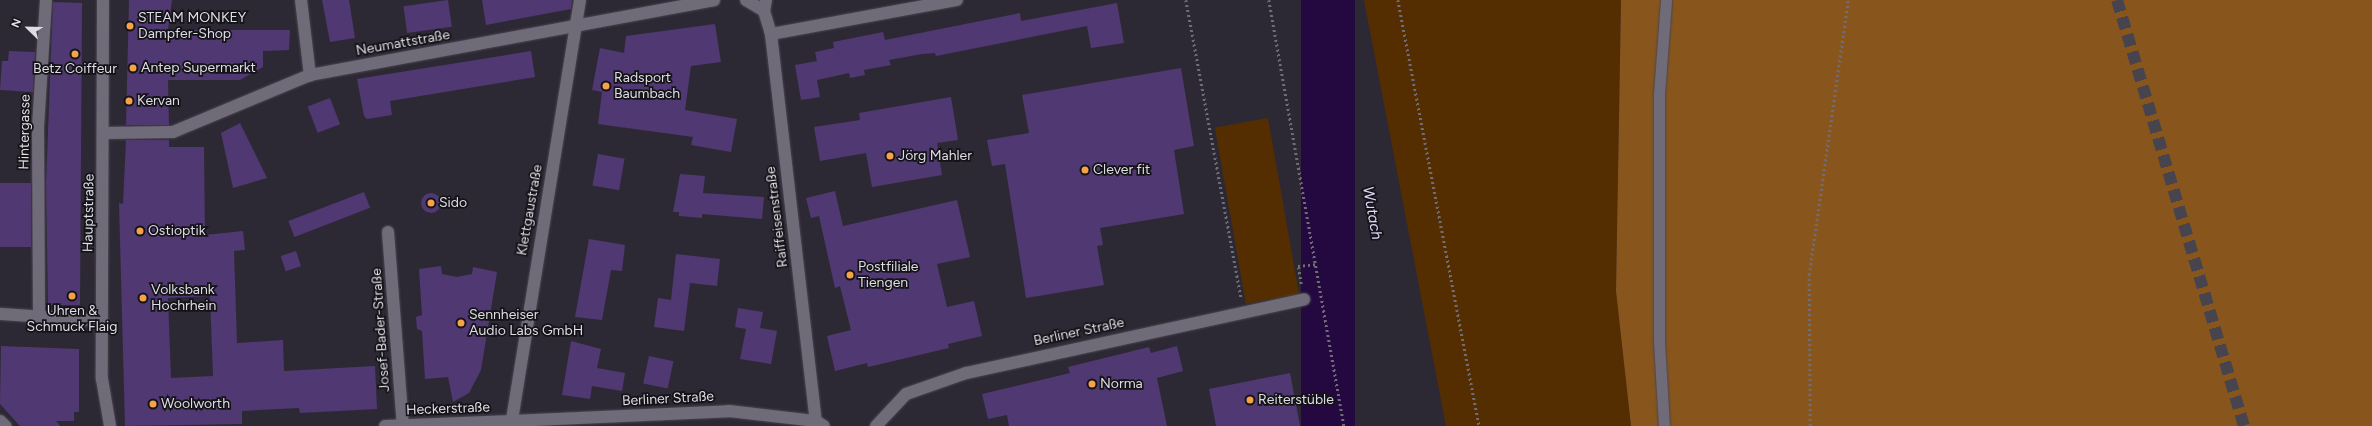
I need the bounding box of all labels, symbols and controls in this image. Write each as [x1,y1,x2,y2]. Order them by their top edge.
north arrow [8,8,48,48]
place label: STEAM MONKEY Dampfer-Shop [138,10,246,42]
text: N [9,17,24,30]
marker: STEAM MONKEY Dampfer-Shop [125,21,135,31]
street label: Neumattstraße [355,26,451,60]
marker: Betz Coiffeur [70,49,80,59]
place label: Antep Supermarkt [141,60,256,76]
place label: Betz Coiffeur [33,61,117,77]
marker: Antep Supermarkt [128,63,138,73]
place label: Radsport Baumbach [614,70,680,102]
marker: Radsport Baumbach [601,81,611,91]
place label: Kervan [137,93,180,109]
street label: Hintergasse [16,94,34,170]
marker: Kervan [124,96,134,106]
place label: Jörg Mahler [898,148,972,164]
marker: Jörg Mahler [885,151,895,161]
place label: Clever fit [1093,162,1150,178]
street label: Klettgaustraße [514,163,546,257]
marker: Clever fit [1080,165,1090,175]
street label: Raiffeisenstraße [762,166,792,268]
street label: Hauptstraße [80,174,98,252]
water label: Wutach [1358,185,1386,241]
place label: Sido [439,195,467,211]
marker: Sido [426,198,436,208]
place label: Ostioptik [148,223,206,239]
marker: Ostioptik [135,226,145,236]
place label: Postfiliale Tiengen [858,259,919,292]
street label: Josef-Bader-Straße [368,268,394,392]
marker: Postfiliale Tiengen [845,270,855,280]
place label: Volksbank Hochrhein [151,282,216,314]
marker: Uhren & Schmuck Flaig [67,291,77,301]
marker: Volksbank Hochrhein [138,293,148,303]
place label: Uhren & Schmuck Flaig [27,303,117,336]
place label: Sennheiser Audio Labs GmbH [469,307,583,340]
street label: Berliner Straße [1032,314,1126,350]
marker: Sennheiser Audio Labs GmbH [456,318,466,328]
place label: Norma [1100,376,1143,392]
marker: Norma [1087,379,1097,389]
street label: Berliner Straße [622,388,714,410]
place label: Reiterstüble [1258,392,1334,408]
marker: Reiterstüble [1245,395,1255,405]
place label: Woolworth [161,396,230,412]
marker: Woolworth [148,399,158,409]
street label: Heckerstraße [406,399,490,419]

